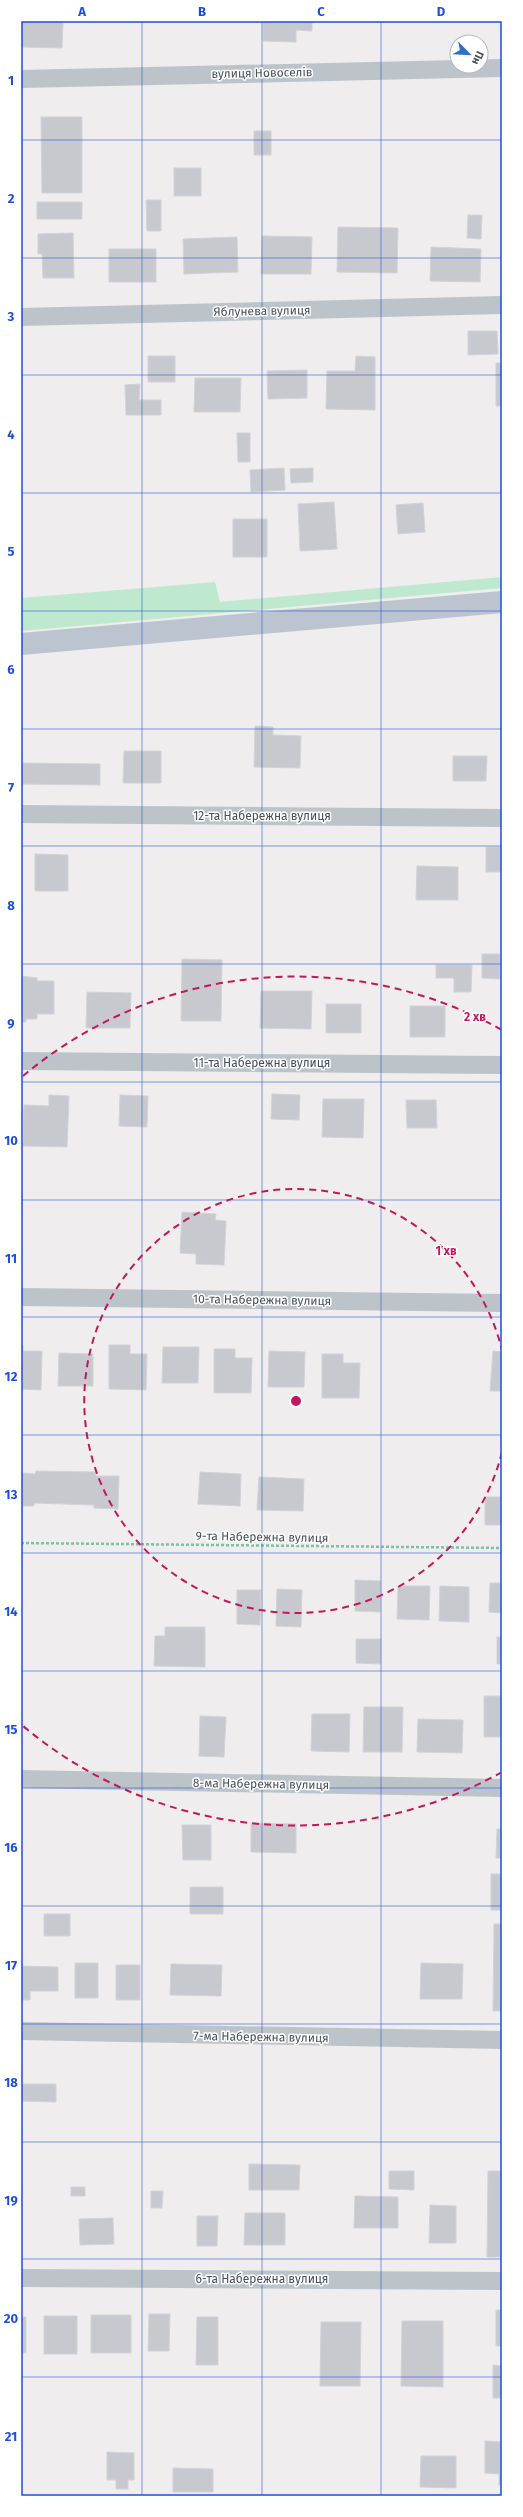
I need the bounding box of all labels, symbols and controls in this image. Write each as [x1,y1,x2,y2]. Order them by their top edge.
text: A [77,4,86,19]
text: B [198,4,206,19]
text: C [317,4,325,19]
text: D [437,4,446,19]
north arrow [449,34,489,74]
text: Пн [469,49,486,67]
street label: вулиця Новоселів [211,65,313,81]
text: 1 [8,73,14,88]
text: 2 [8,191,15,206]
street label: Яблунева вулиця [213,303,311,319]
text: 3 [7,309,15,324]
text: 4 [7,427,15,442]
text: 5 [8,544,15,559]
text: 6 [7,662,15,677]
text: 7 [8,780,14,795]
street label: 12-та Набережна вулиця [193,809,331,823]
text: 8 [7,898,15,913]
text: 2 хв [464,1010,486,1024]
text: 9 [7,1016,15,1031]
street label: 11-та Набережна вулиця [194,1056,330,1070]
text: 10 [4,1133,18,1148]
text: 1 хв [435,1244,457,1258]
text: 11 [5,1251,17,1266]
street label: 10-та Набережна вулиця [193,1292,331,1308]
text: 12 [5,1369,18,1384]
centre of rings [289,1394,303,1408]
text: 13 [5,1487,18,1502]
street label: 9-та Набережна вулиця [195,1529,329,1545]
text: 14 [4,1604,18,1619]
text: 15 [4,1722,18,1737]
street label: 8-ма Набережна вулиця [193,1776,329,1792]
text: 16 [4,1840,18,1855]
text: 17 [5,1958,17,1973]
street label: 7-ма Набережна вулиця [193,2029,329,2045]
text: 18 [4,2075,18,2090]
text: 19 [4,2193,18,2208]
street label: 6-та Набережна вулиця [196,2272,328,2286]
text: 20 [4,2311,19,2326]
text: 21 [5,2429,17,2444]

